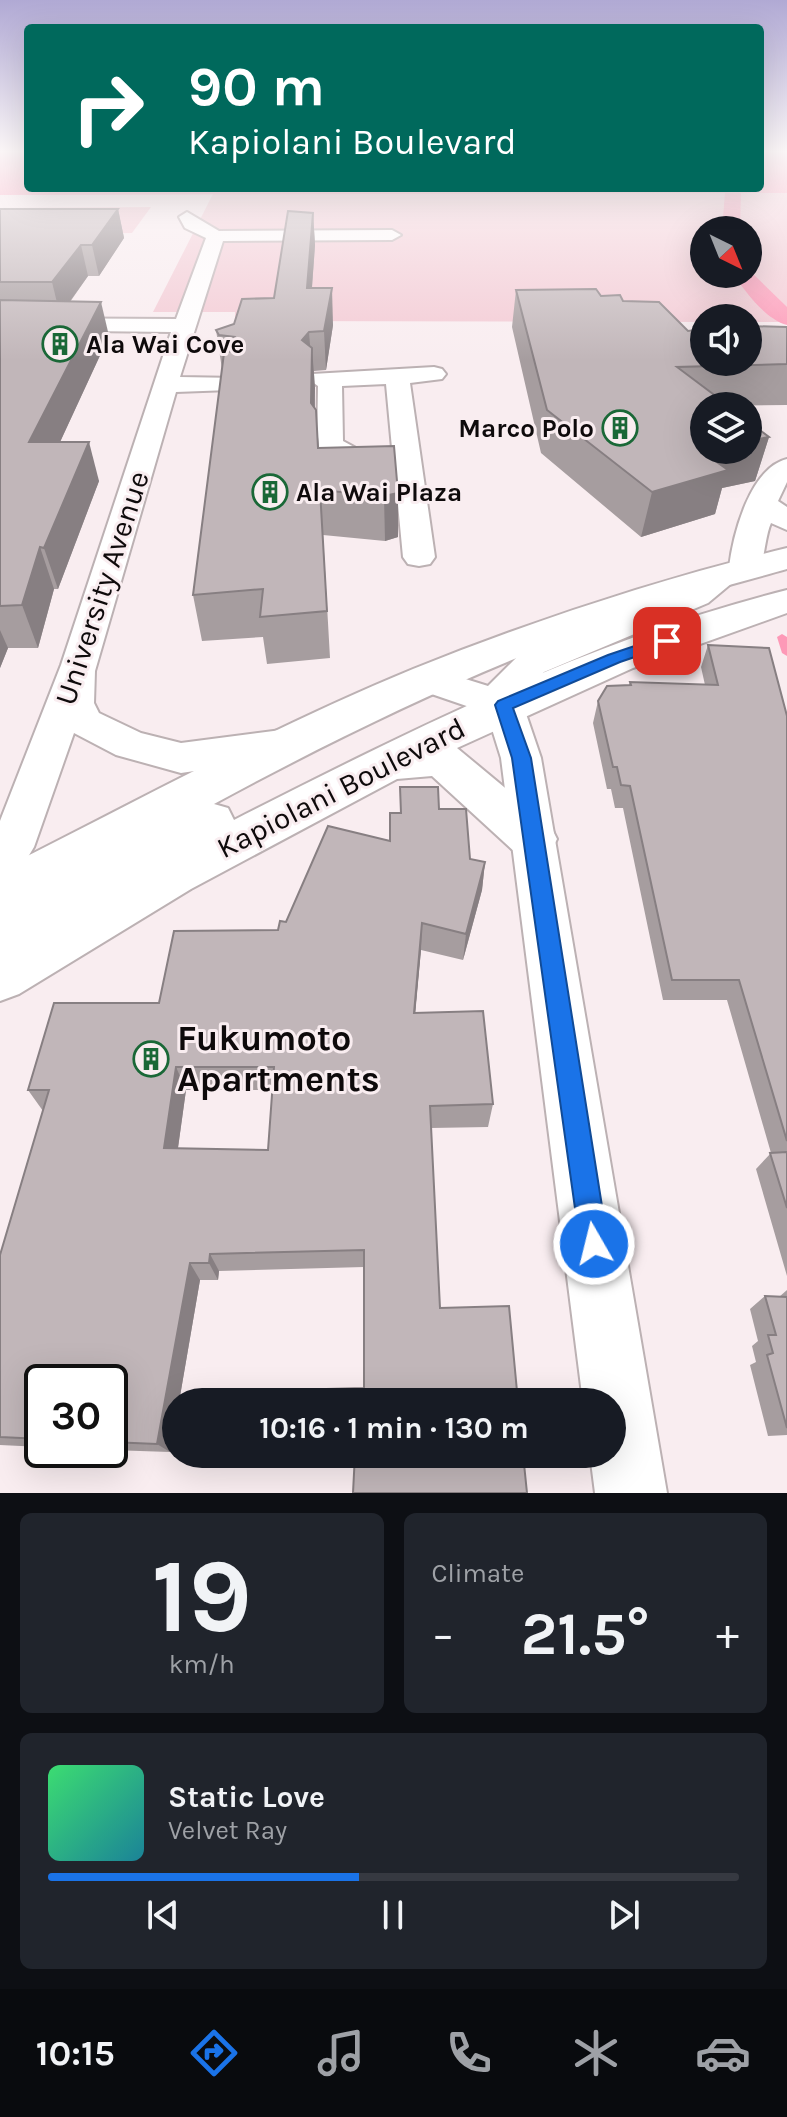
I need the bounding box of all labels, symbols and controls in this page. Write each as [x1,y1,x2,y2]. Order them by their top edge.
text: 90 m [188,54,325,119]
icon: right [56,56,160,160]
text: Kapiolani Boulevard [188,121,517,163]
north arrow [690,216,762,288]
map controls [690,216,762,464]
button: sound [690,304,762,376]
building icon: Ala Wai Cove [41,325,79,363]
place label: Ala Wai Cove [86,329,244,360]
button: layers [690,392,762,464]
building icon: Marco Polo [601,409,639,447]
place label: Marco Polo [458,413,594,444]
street label: University Avenue [47,467,157,709]
building icon: Ala Wai Plaza [251,473,289,511]
place label: Ala Wai Plaza [296,477,462,508]
pin [633,607,701,675]
icon: arrive [645,619,689,663]
street label: Kapiolani Boulevard [211,710,471,866]
place label: Fukumoto Apartments [177,1017,380,1100]
building icon: Fukumoto Apartments [132,1040,170,1078]
position arrow [552,1202,636,1286]
speed limit sign: 30 [24,1364,128,1468]
text: 10:16 · 1 min · 130 m [259,1410,529,1446]
text: 19 [151,1536,252,1657]
text: Climate [432,1558,524,1589]
text: 21.5° [521,1599,650,1669]
text: − [432,1609,455,1660]
text: + [716,1609,739,1660]
text: km/h [169,1649,235,1680]
text: Static Love [168,1779,325,1815]
text: Velvet Ray [168,1815,287,1846]
icon: previous [141,1893,185,1937]
icon: pause [371,1893,415,1937]
icon: next [602,1893,646,1937]
icon: directions [186,2025,242,2081]
icon: music [313,2025,369,2081]
icon: phone [441,2025,497,2081]
icon: climate [568,2025,624,2081]
icon: car [695,2025,751,2081]
text: 10:15 [36,2032,115,2074]

